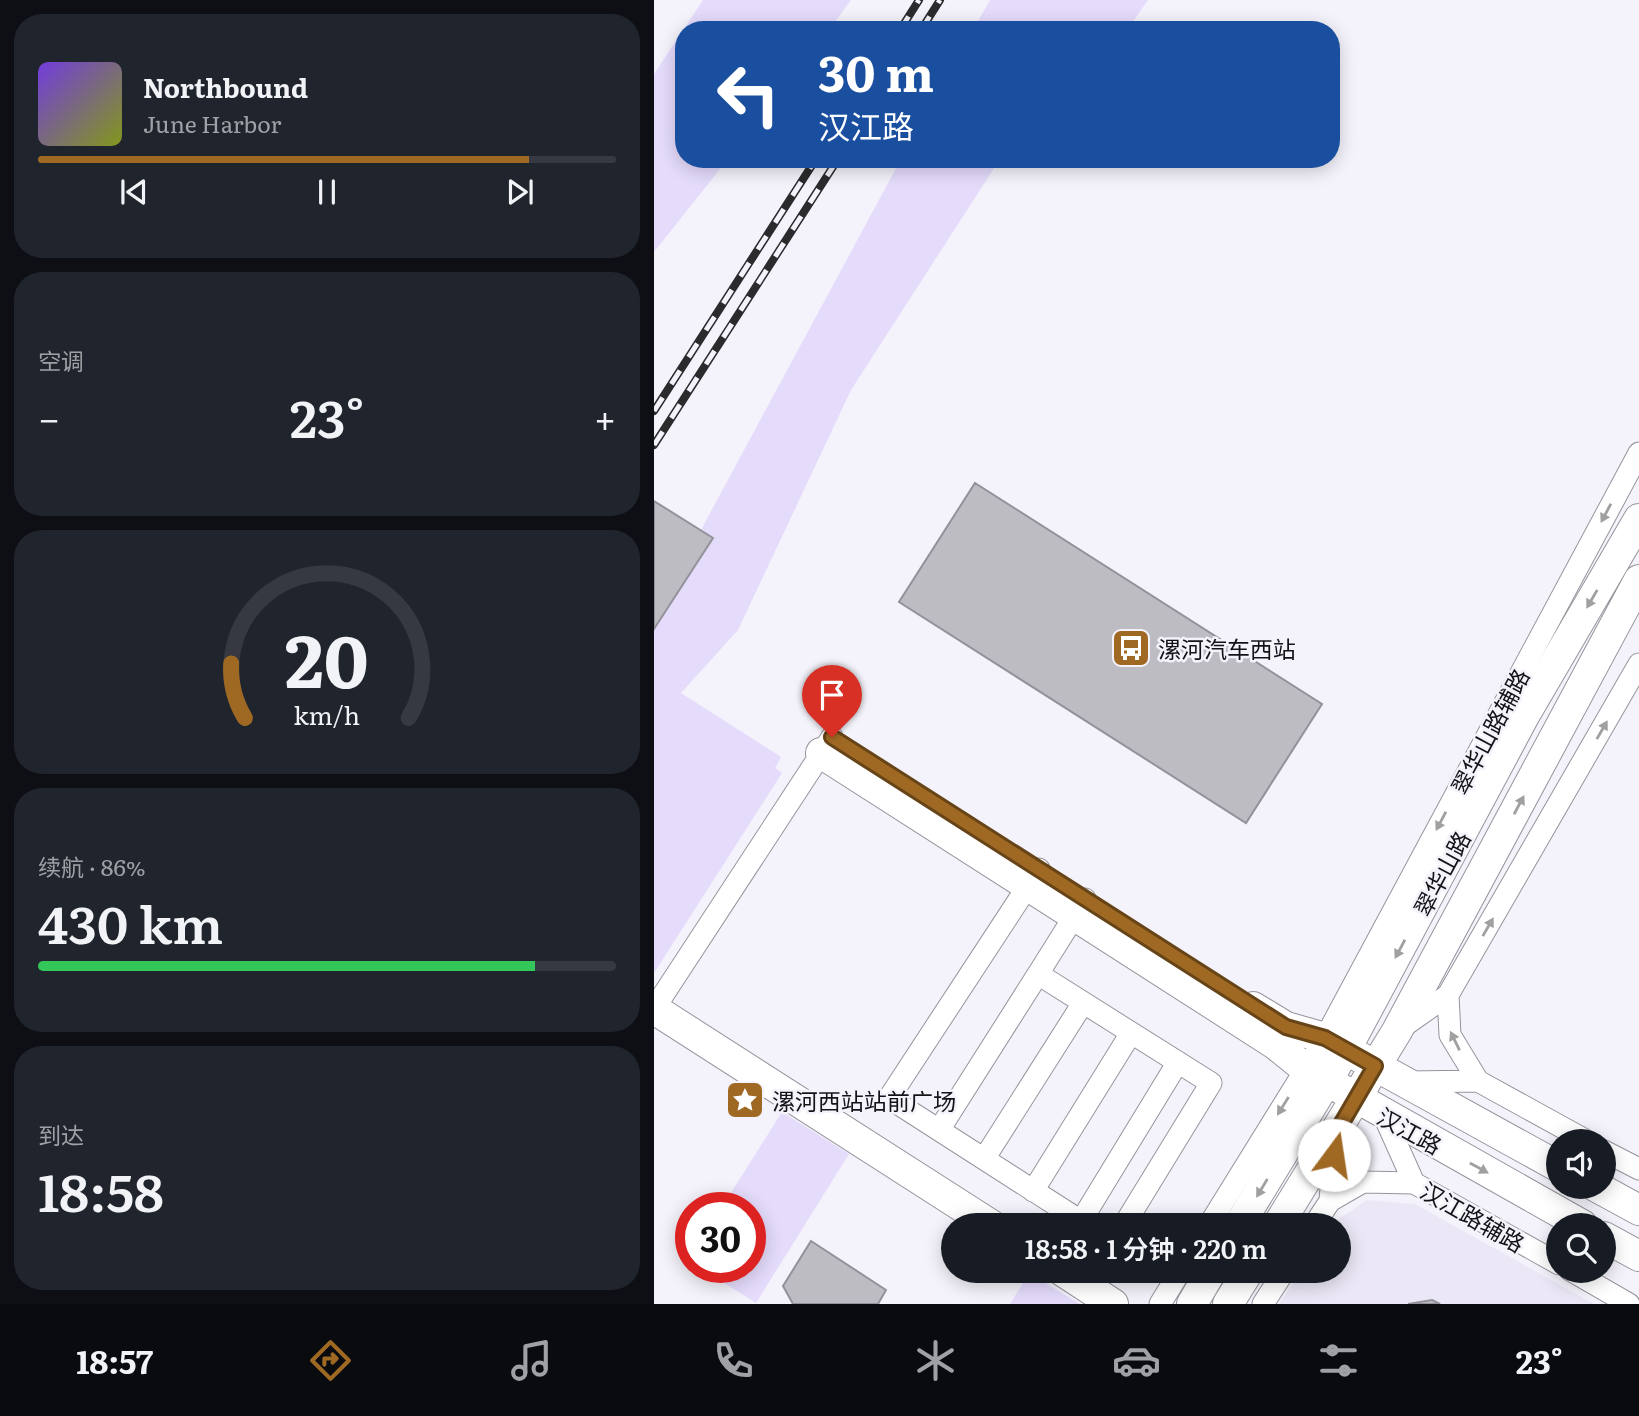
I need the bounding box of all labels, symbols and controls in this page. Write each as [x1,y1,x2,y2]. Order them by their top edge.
text: 30 m [818,34,934,107]
icon: left [703,49,794,140]
text: Northbound [143,67,308,106]
text: 汉江路 [818,101,914,149]
text: June Harbor [143,106,281,140]
icon: previous [115,173,153,211]
icon: pause [308,173,346,211]
icon: next [501,173,539,211]
text: 空调 [38,343,84,377]
text: 23° [290,377,364,454]
text: − [38,388,60,445]
text: + [594,388,616,445]
one-way arrow [1600,503,1612,522]
one-way arrow [1586,589,1598,609]
text: 20 [285,602,369,710]
bus stop icon: 漯河汽车西站 [1110,627,1152,669]
place label: 漯河汽车西站 [1158,631,1296,665]
street label: 翠华山路辅路 [1442,662,1536,800]
pin [802,665,862,737]
icon: arrive [813,676,851,714]
text: km/h [294,696,360,733]
one-way arrow [1596,720,1608,739]
one-way arrow [1513,795,1525,815]
one-way arrow [1435,811,1446,831]
street label: 翠华山路 [1404,824,1478,922]
text: 续航 · 86% [38,849,145,883]
text: 430 km [38,883,223,960]
one-way arrow [1482,917,1494,936]
one-way arrow [1394,939,1406,958]
one-way arrow [1449,1030,1461,1050]
place icon: 漯河西站站前广场 [724,1079,766,1121]
place label: 漯河西站站前广场 [772,1083,956,1117]
one-way arrow [1277,1096,1290,1115]
street label: 汉江路 [1372,1098,1448,1162]
text: 到达 [38,1117,84,1151]
position arrow [1297,1118,1371,1192]
map controls [1546,1129,1616,1283]
button: sound [1546,1129,1616,1199]
text: 18:58 [38,1151,164,1228]
one-way arrow [1470,1162,1489,1174]
street label: 汉江路辅路 [1415,1173,1531,1259]
one-way arrow [1255,1178,1268,1197]
speed limit sign: 30 [675,1192,766,1283]
button: search [1546,1213,1616,1283]
text: 18:58 · 1 分钟 · 220 m [1025,1228,1267,1267]
text: 18:57 [76,1336,153,1384]
icon: directions [306,1336,355,1385]
icon: music [507,1336,556,1385]
icon: phone [709,1336,758,1385]
icon: climate [911,1336,960,1385]
icon: car [1112,1336,1161,1385]
icon: filters [1314,1336,1363,1385]
text: 23° [1516,1336,1563,1384]

